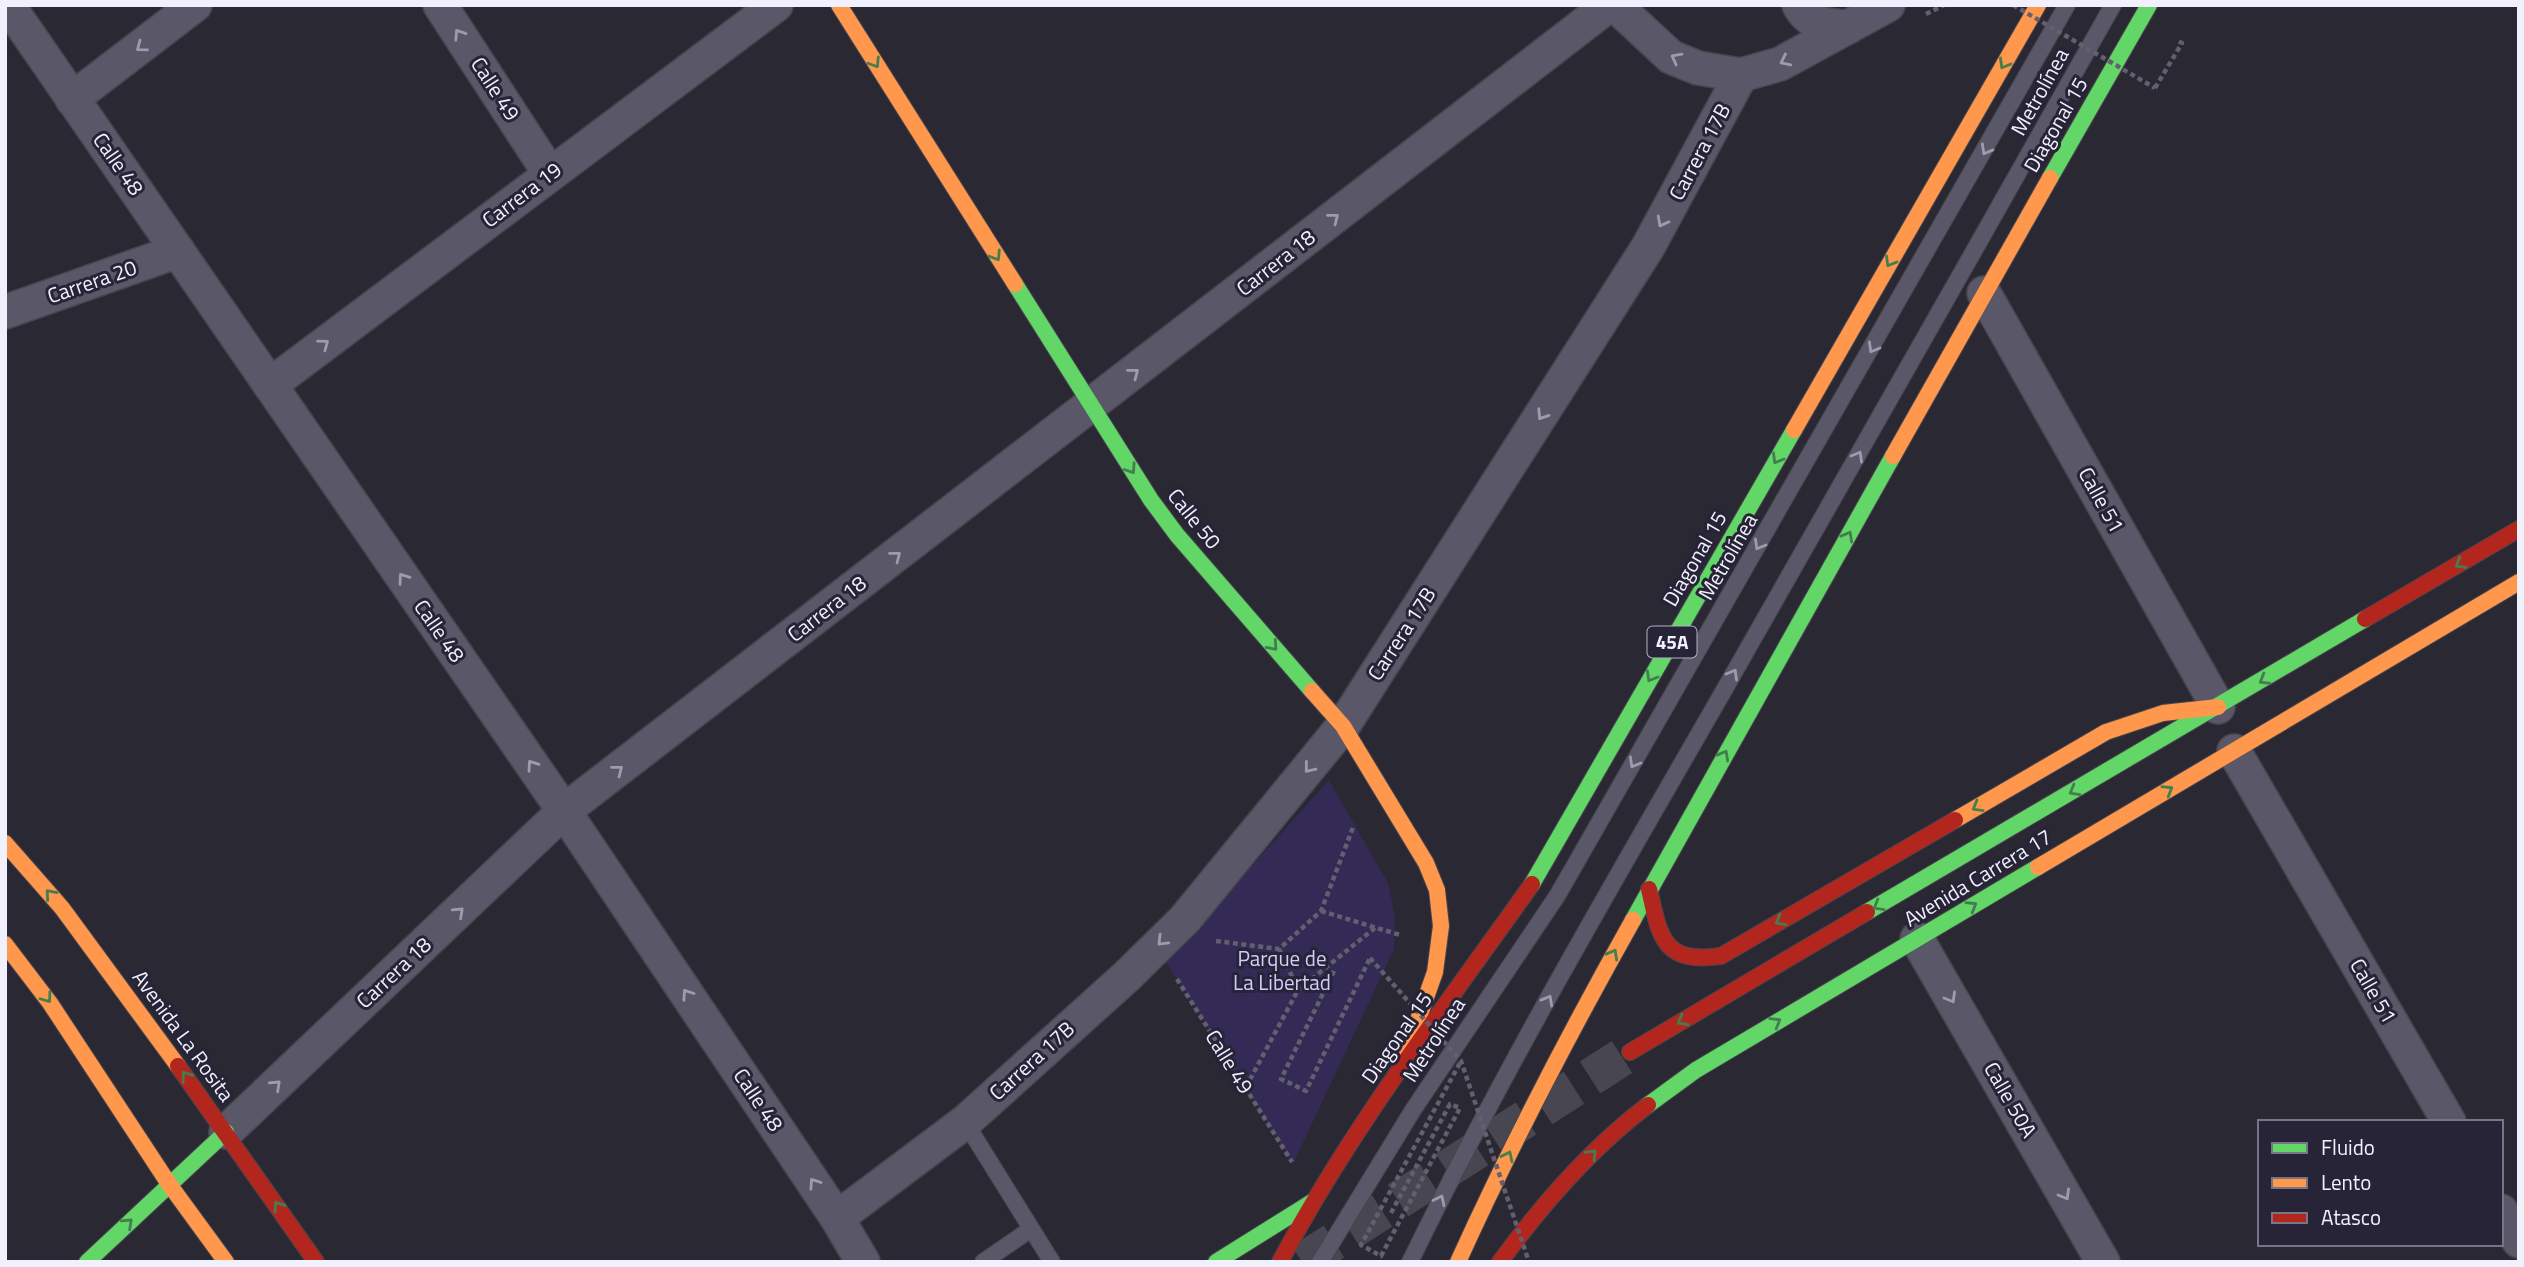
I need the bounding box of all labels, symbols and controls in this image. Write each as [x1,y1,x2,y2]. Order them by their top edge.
one-way arrow [455,29,468,42]
one-way arrow [136,38,148,51]
street label: Metrolínea [2002,42,2076,141]
street label: Calle 49 [463,50,528,127]
one-way arrow [1671,52,1684,66]
one-way arrow [1780,52,1792,66]
one-way arrow [867,55,880,68]
one-way arrow [1999,57,2012,70]
street label: Diagonal 15 [2015,71,2095,178]
street label: Carrera 17B [1660,97,1738,206]
street label: Calle 48 [86,125,152,202]
one-way arrow [1981,143,1994,155]
street label: Carrera 19 [475,153,568,235]
one-way arrow [1326,214,1338,227]
one-way arrow [1657,214,1670,227]
street label: Carrera 18 [1229,221,1322,303]
one-way arrow [988,248,1001,261]
street label: Carrera 20 [43,251,141,311]
one-way arrow [1885,254,1898,267]
one-way arrow [316,340,329,353]
one-way arrow [1868,340,1881,353]
one-way arrow [1127,368,1139,381]
one-way arrow [1537,407,1550,420]
one-way arrow [1850,450,1863,463]
one-way arrow [1772,451,1785,464]
one-way arrow [1122,461,1135,474]
street label: Calle 51 [2071,461,2133,538]
street label: Calle 50 [1160,481,1229,556]
street label: Diagonal 15 [1654,505,1734,612]
street label: Metrolínea [1689,507,1765,606]
one-way arrow [1840,530,1853,543]
one-way arrow [1755,537,1768,550]
one-way arrow [888,552,900,565]
one-way arrow [2455,555,2468,568]
street label: Carrera 18 [780,567,873,649]
one-way arrow [399,573,411,586]
street label: Carrera 17B [1359,580,1443,687]
street label: Calle 48 [407,592,473,669]
road number: 45A [1648,626,1696,657]
one-way arrow [1265,638,1277,651]
one-way arrow [1725,669,1738,682]
one-way arrow [1646,670,1659,683]
one-way arrow [2259,671,2272,684]
one-way arrow [1716,750,1729,763]
one-way arrow [1629,756,1642,769]
one-way arrow [1305,759,1317,772]
one-way arrow [528,760,540,773]
one-way arrow [611,765,623,778]
one-way arrow [2069,783,2082,796]
one-way arrow [2160,786,2173,799]
one-way arrow [1972,799,1985,812]
street label: Avenida Carrera 17 [1897,820,2058,934]
one-way arrow [46,889,58,902]
one-way arrow [1872,898,1885,911]
one-way arrow [1964,901,1977,914]
one-way arrow [450,907,463,920]
one-way arrow [1775,913,1788,926]
street label: Carrera 18 [348,929,438,1016]
one-way arrow [1157,933,1170,946]
park label: Parque de La Libertad [1233,942,1331,998]
one-way arrow [1605,949,1618,961]
street label: Calle 51 [2342,952,2405,1029]
street label: Avenida La Rosita [125,963,243,1108]
street label: Diagonal 15 [1353,985,1439,1090]
one-way arrow [683,989,695,1002]
one-way arrow [38,990,51,1003]
street label: Metrolínea [1394,990,1473,1088]
one-way arrow [1943,990,1956,1003]
one-way arrow [1540,995,1553,1007]
street label: Carrera 17B [981,1013,1081,1108]
one-way arrow [1676,1013,1689,1026]
one-way arrow [1769,1017,1782,1030]
street label: Calle 49 [1198,1023,1262,1100]
street label: Calle 50A [1976,1056,2046,1144]
street label: Calle 48 [726,1061,792,1138]
one-way arrow [182,1071,195,1084]
one-way arrow [268,1081,281,1093]
legend [2258,1120,2503,1246]
text: Fluido [2321,1131,2375,1163]
one-way arrow [1584,1149,1596,1162]
one-way arrow [1499,1151,1513,1163]
text: Lento [2321,1166,2371,1198]
one-way arrow [810,1178,822,1191]
one-way arrow [2057,1188,2070,1200]
one-way arrow [1432,1195,1446,1207]
one-way arrow [274,1201,286,1214]
text: Atasco [2321,1201,2381,1233]
one-way arrow [120,1219,133,1231]

